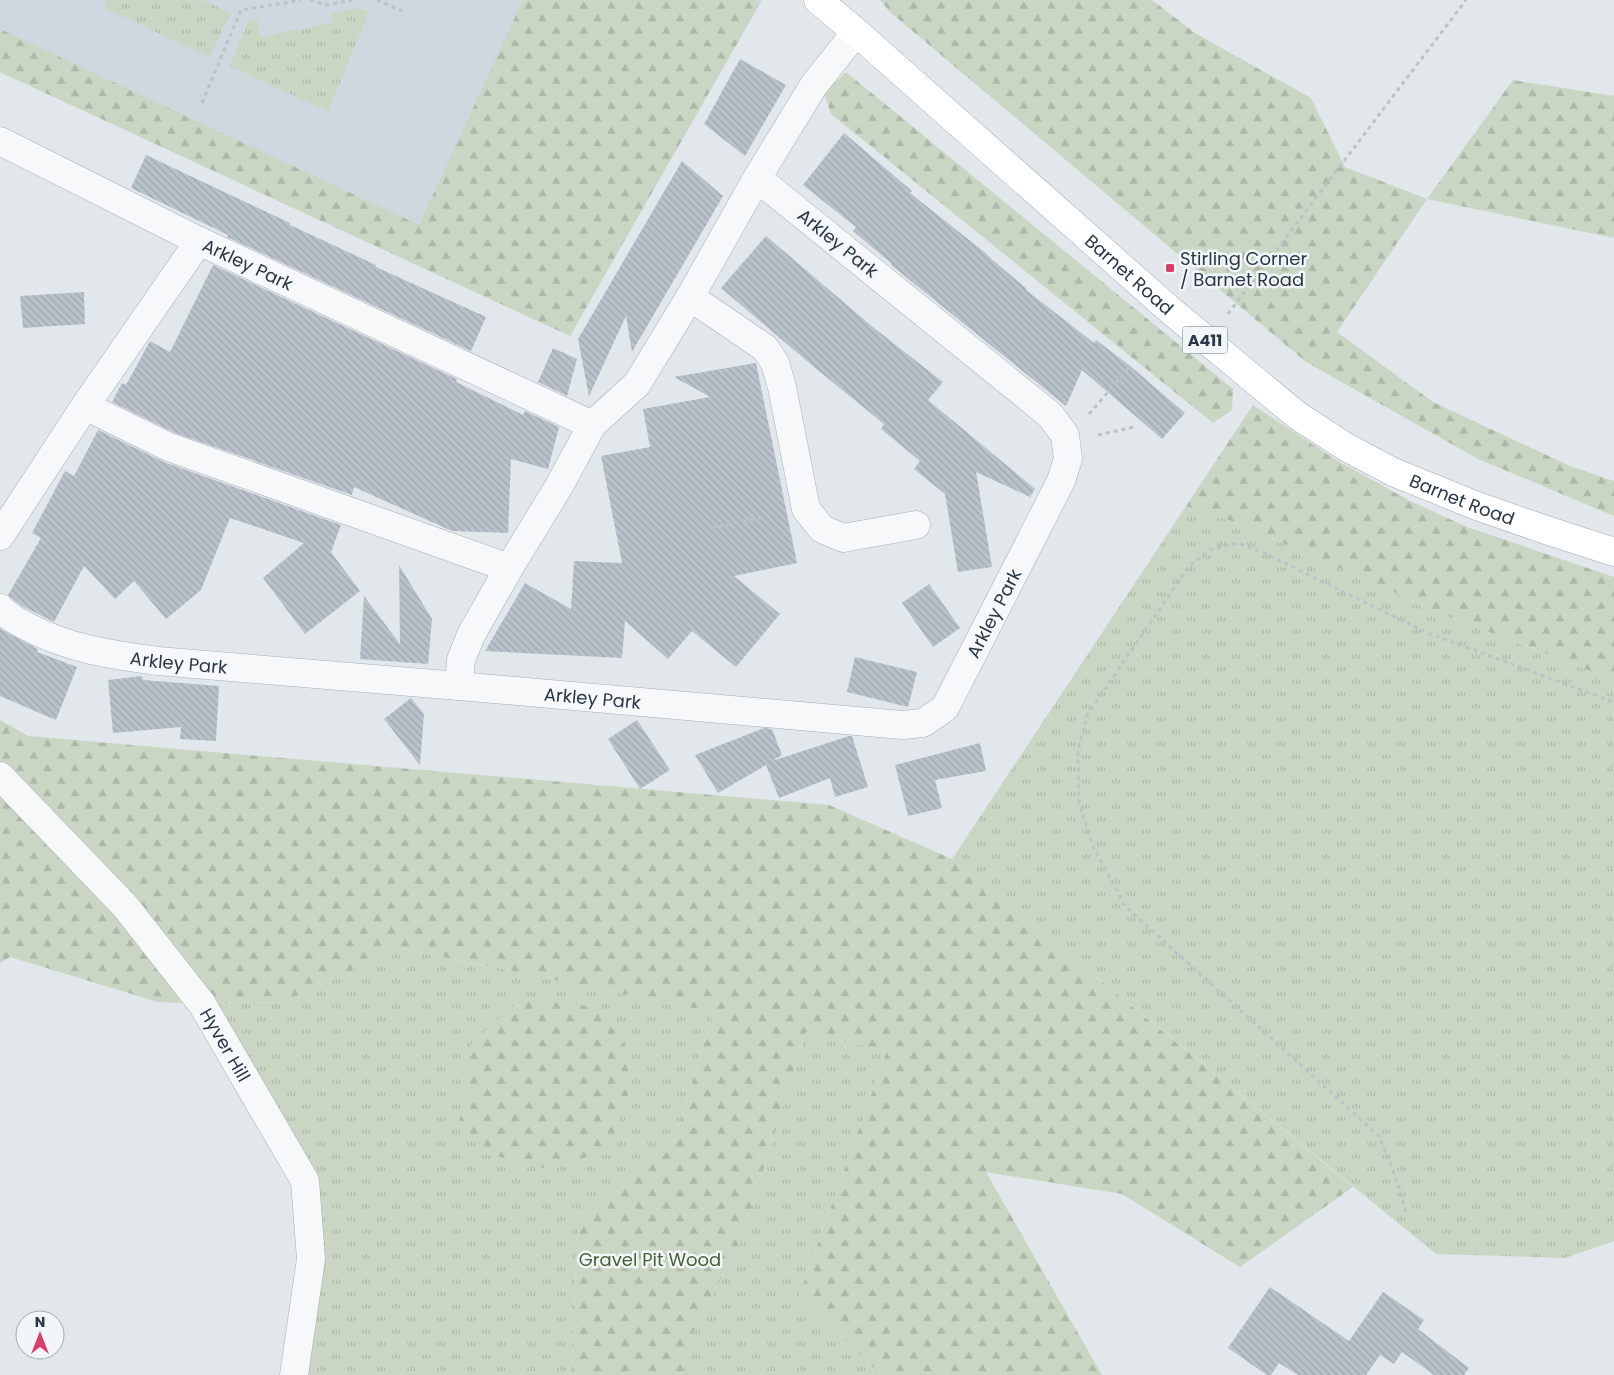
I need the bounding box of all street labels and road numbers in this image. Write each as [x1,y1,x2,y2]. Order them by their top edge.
street label: Arkley Park [792,203,884,284]
street label: Barnet Road [1080,228,1179,320]
street label: Arkley Park [199,232,298,296]
road number: A411 [1182,326,1228,354]
street label: Barnet Road [1406,468,1518,531]
street label: Arkley Park [960,563,1027,662]
street label: Arkley Park [129,645,229,679]
street label: Arkley Park [543,681,643,715]
street label: Hyver Hill [194,1003,257,1086]

